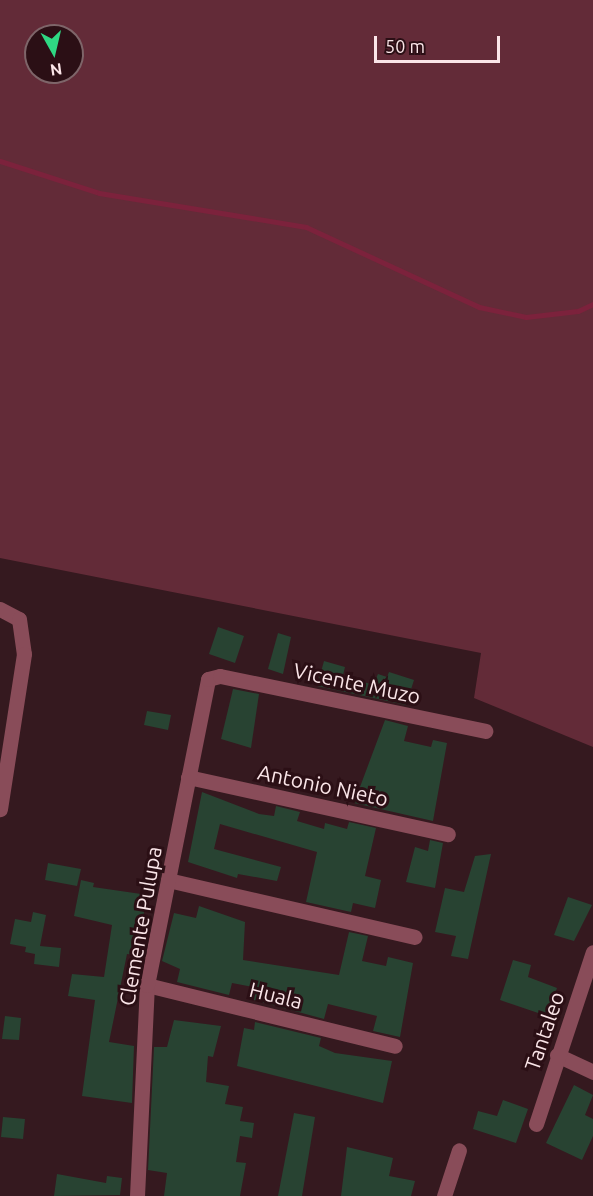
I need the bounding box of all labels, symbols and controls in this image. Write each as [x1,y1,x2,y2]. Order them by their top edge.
north arrow [24,24,84,84]
scale bar [377,24,503,62]
text: 50 m [385,36,425,56]
text: N [49,60,63,80]
street label: Vicente Muzo [291,657,423,709]
street label: Antonio Nieto [256,759,390,811]
street label: Clemente Pulupa [114,844,166,1008]
street label: Huala [247,976,305,1014]
street label: Tantaleo [519,988,569,1074]

